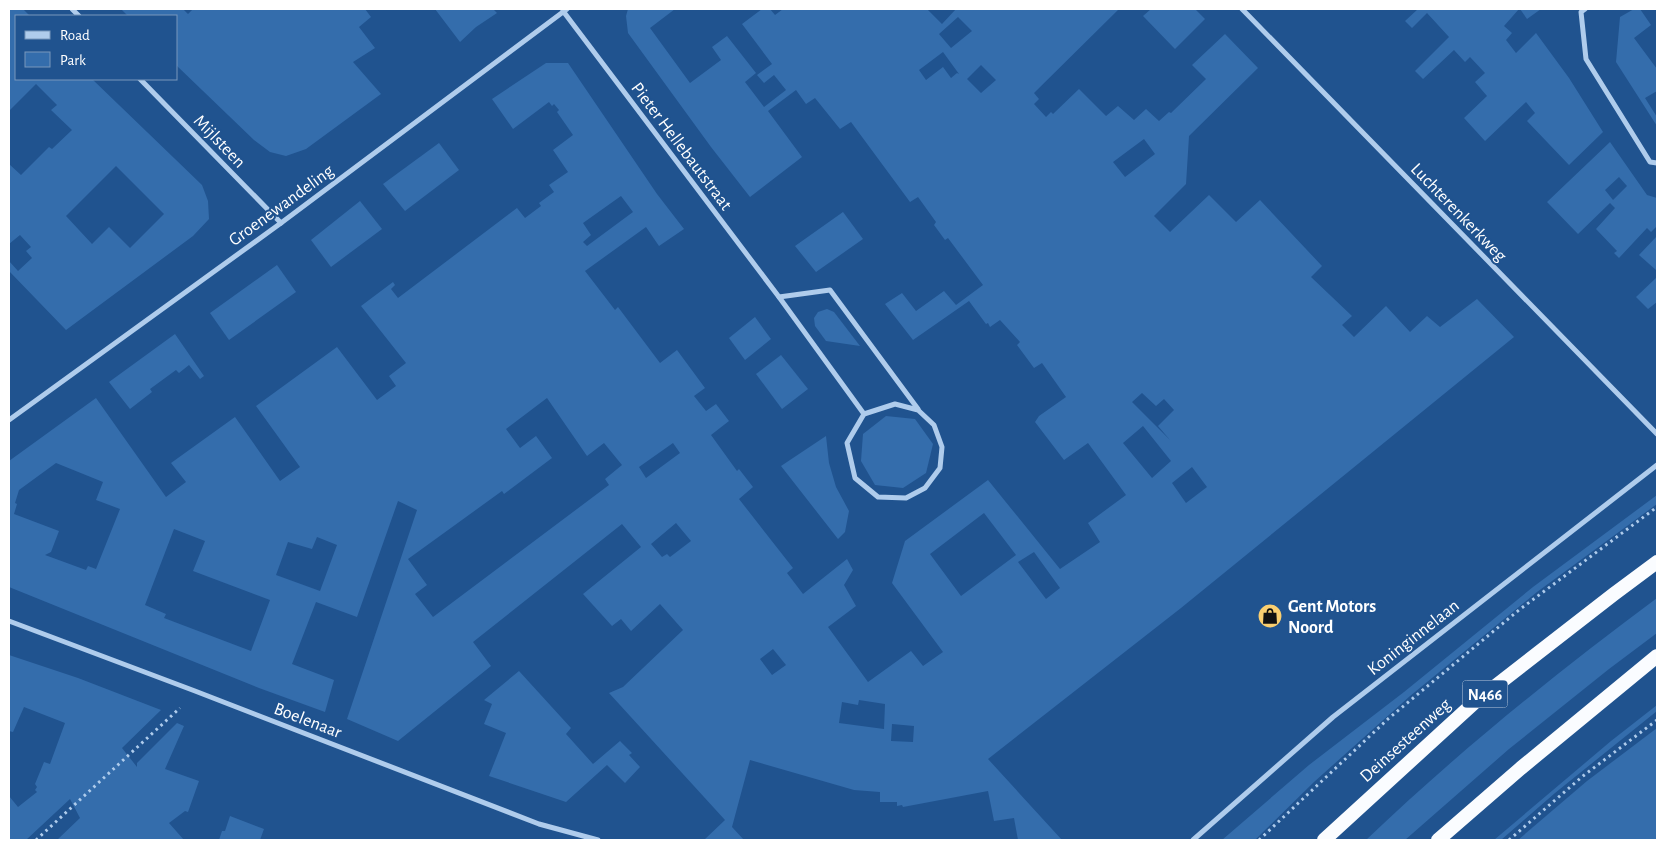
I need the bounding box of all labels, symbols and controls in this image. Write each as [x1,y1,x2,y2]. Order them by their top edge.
legend [15,15,178,80]
text: Road [60,28,90,43]
text: Park [60,53,86,68]
street label: Pieter Hellebautstraat [627,79,735,214]
street label: Mijlsteen [190,112,249,172]
street label: Luchterenkerkweg [1407,160,1510,266]
street label: Groenewandeling [226,162,338,250]
street label: Koninginnelaan [1364,597,1463,679]
place label: Gent Motors Noord [1288,598,1376,637]
shop icon: Gent Motors Noord [1257,603,1283,629]
road number: N466 [1462,681,1508,708]
street label: Deinsesteenweg [1357,695,1455,786]
street label: Boelenaar [271,700,344,742]

